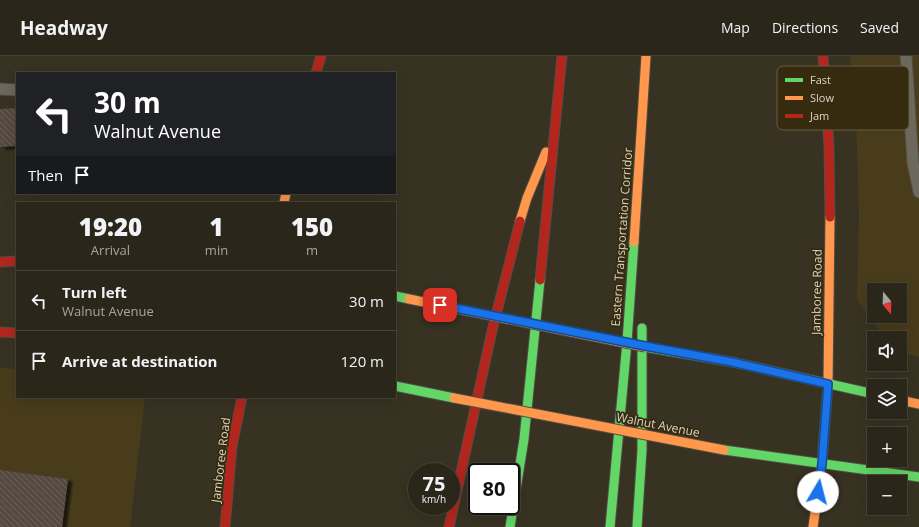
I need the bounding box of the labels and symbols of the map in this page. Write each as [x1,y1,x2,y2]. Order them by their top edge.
legend [777,66,909,130]
text: Fast [810,72,831,87]
text: Slow [810,90,834,105]
text: Jam [809,108,829,123]
street label: Eastern Transportation Corridor [607,147,636,327]
street label: Jamboree Road [807,249,826,336]
north arrow [867,283,907,323]
pin [423,288,457,322]
street label: Walnut Avenue [615,408,702,441]
street label: Jamboree Road [207,416,234,504]
speed limit sign: 80 [468,463,520,515]
position arrow [797,471,839,513]

